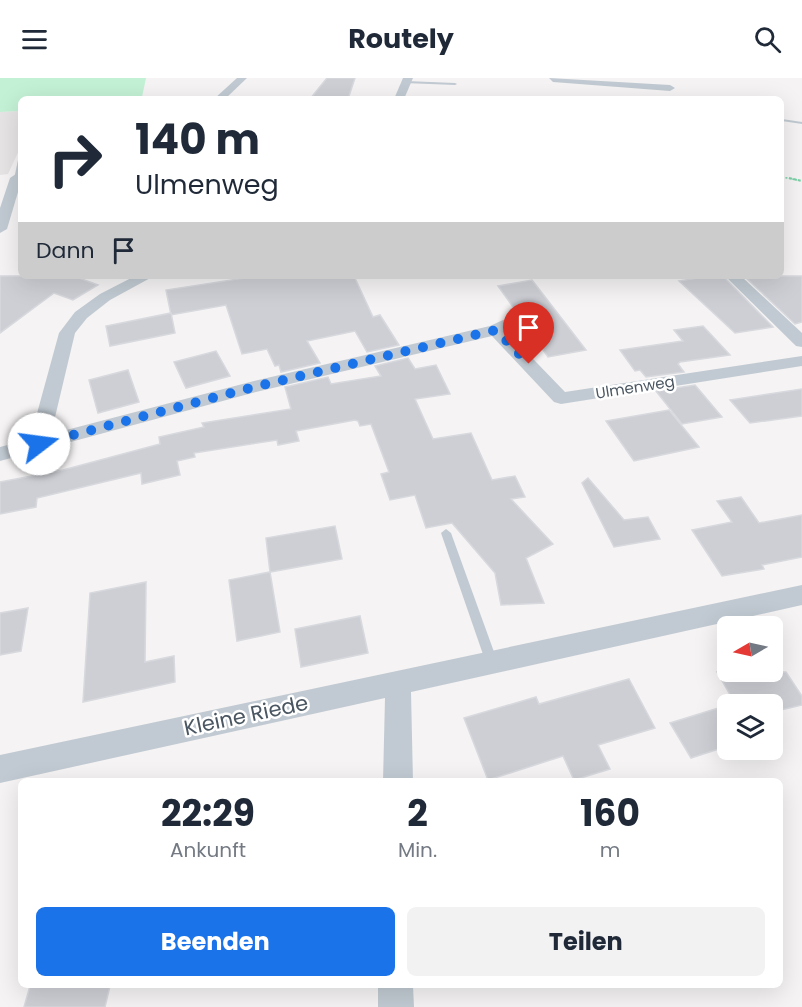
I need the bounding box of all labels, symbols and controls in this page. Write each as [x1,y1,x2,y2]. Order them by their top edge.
text: Routely [348,20,454,57]
icon: menu [18,23,51,56]
icon: search [751,23,784,56]
text: 140 m [135,110,260,169]
icon: right [36,120,114,198]
text: Ulmenweg [135,166,279,203]
icon: arrive [107,234,140,267]
text: Dann [36,235,95,266]
pin [503,302,554,364]
icon: arrive [512,311,545,344]
street label: Ulmenweg [594,370,676,404]
position arrow [7,412,71,476]
north arrow [717,616,783,682]
map controls [717,616,783,760]
street label: Kleine Riede [181,688,311,742]
button: layers [717,694,783,760]
text: 22:29 [161,788,255,839]
text: 2 [407,788,428,839]
text: 160 [580,788,640,839]
text: Ankunft [170,836,246,864]
text: Min. [398,836,437,864]
text: m [600,836,620,864]
button: Beenden [36,907,395,976]
button: Teilen [407,907,765,976]

